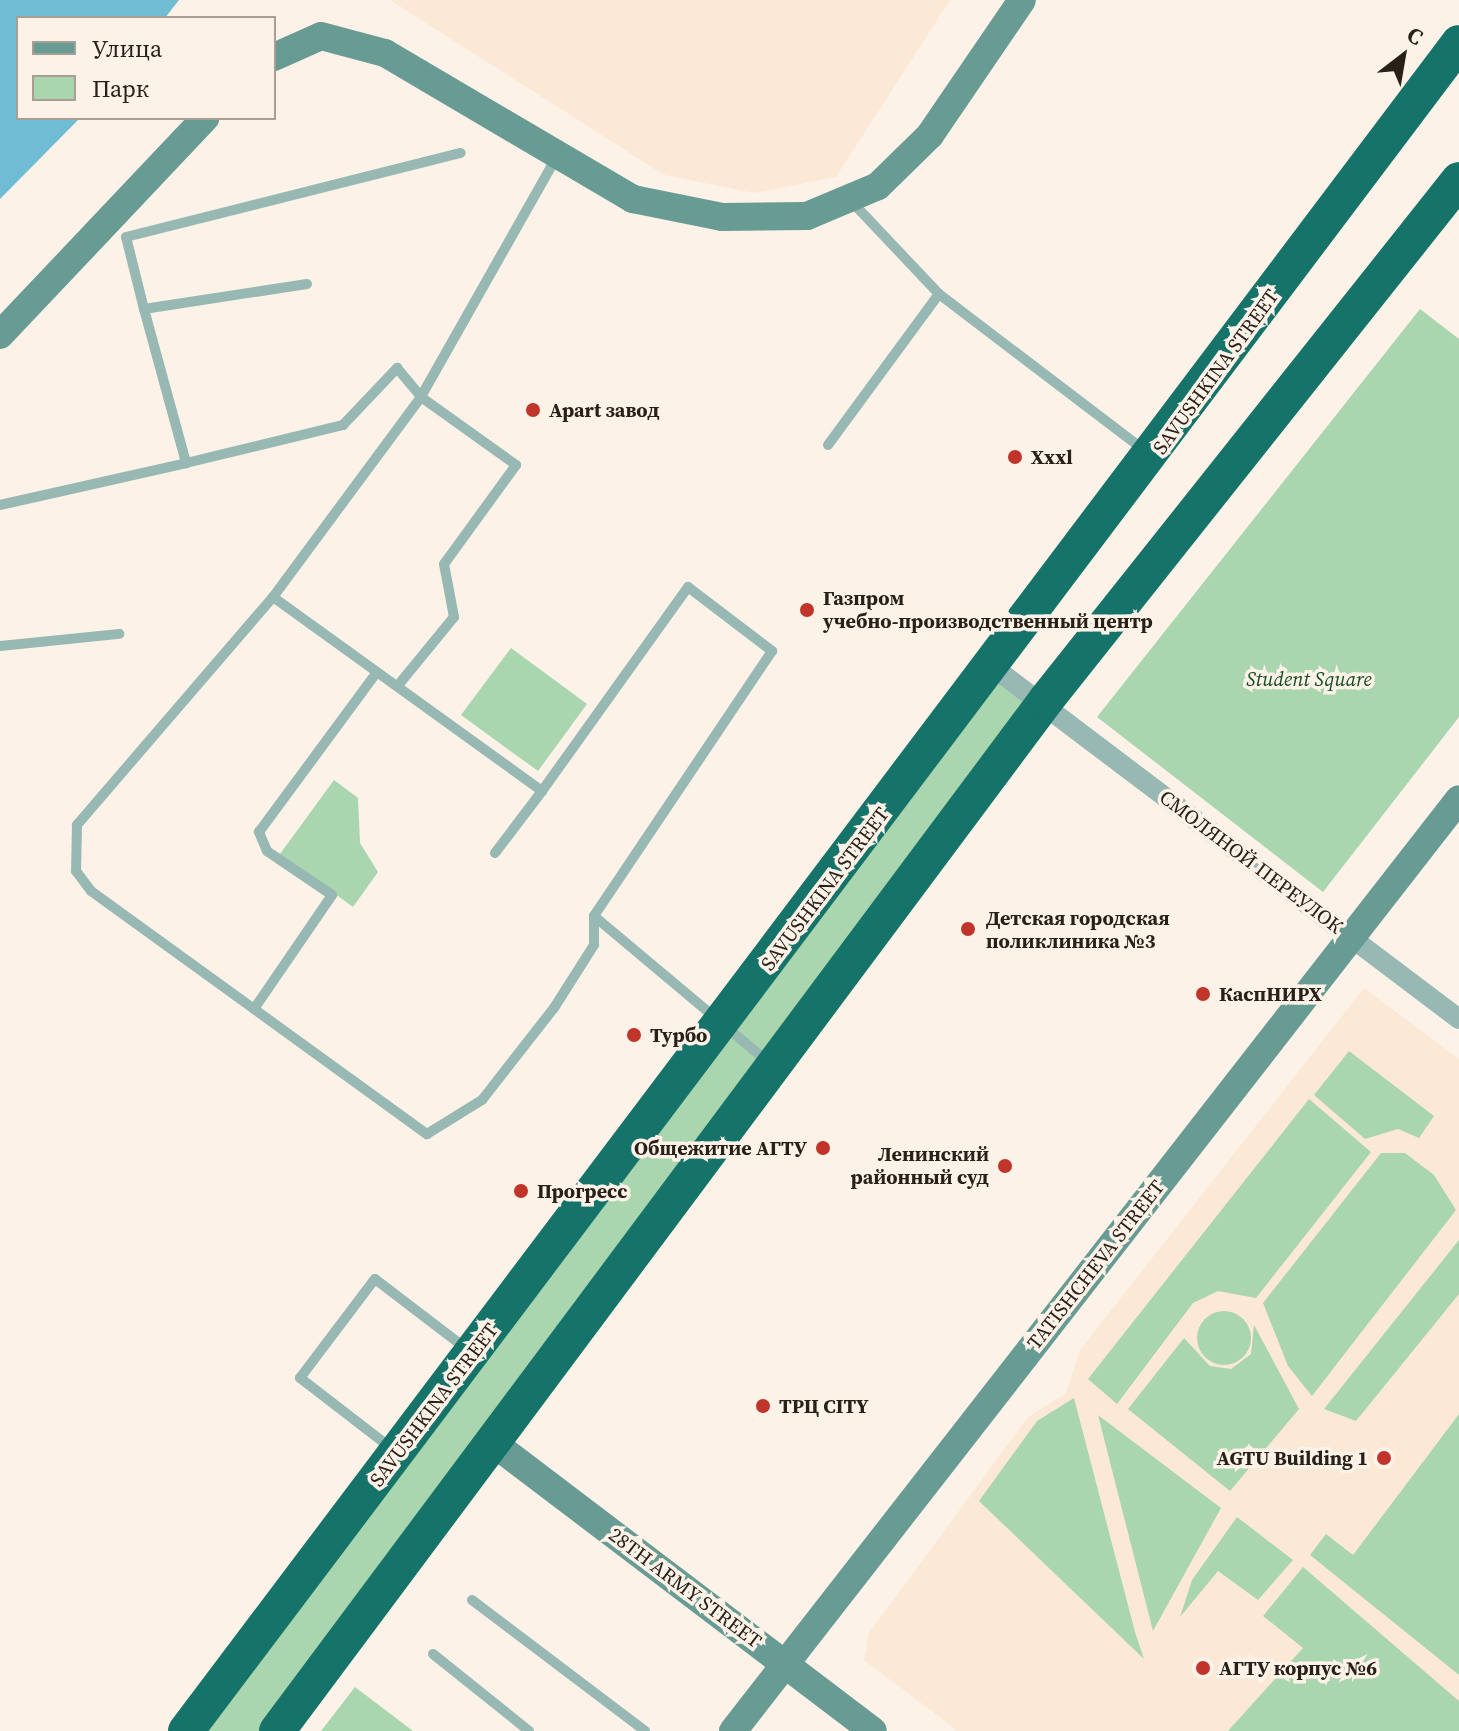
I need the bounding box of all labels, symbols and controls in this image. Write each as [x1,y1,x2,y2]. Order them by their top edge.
legend [16,16,276,120]
north arrow [1363,16,1443,96]
text: С [1402,19,1429,52]
text: Улица [92,32,162,65]
text: Парк [92,72,149,105]
street label: SAVUSHKINA STREET [1148,285,1284,459]
place label: Apart завод [549,398,660,422]
marker: Apart завод [524,401,542,419]
place label: Xxxl [1031,445,1073,469]
marker: Xxxl [1006,448,1024,466]
place label: Газпром учебно-производственный центр [823,586,1153,633]
marker: Газпром учебно-производственный центр [798,601,816,619]
park label: Student Square [1246,667,1372,691]
street label: СМОЛЯНОЙ ПЕРЕУЛОК [1155,785,1347,939]
street label: SAVUSHKINA STREET [756,803,894,975]
place label: Детская городская поликлиника №3 [986,906,1170,953]
marker: Детская городская поликлиника №3 [957,918,979,940]
place label: КаспНИРХ [1219,982,1322,1006]
marker: КаспНИРХ [1194,985,1212,1003]
place label: Турбо [650,1023,707,1047]
marker: Турбо [625,1026,643,1044]
place label: Общежитие АГТУ [634,1136,807,1160]
marker: Общежитие АГТУ [814,1139,832,1157]
place label: Ленинский районный суд [851,1142,989,1189]
marker: Ленинский районный суд [996,1157,1014,1175]
street label: TATISHCHEVA STREET [1022,1176,1170,1354]
place label: Прогресс [537,1179,628,1203]
marker: Прогресс [512,1182,530,1200]
street label: SAVUSHKINA STREET [365,1319,503,1491]
place label: ТРЦ CITY [779,1394,869,1418]
marker: ТРЦ CITY [754,1397,772,1415]
place label: AGTU Building 1 [1217,1446,1368,1470]
marker: AGTU Building 1 [1375,1449,1393,1467]
street label: 28TH ARMY STREET [604,1523,766,1653]
place label: АГТУ корпус №6 [1219,1656,1378,1680]
marker: АГТУ корпус №6 [1194,1659,1212,1677]

